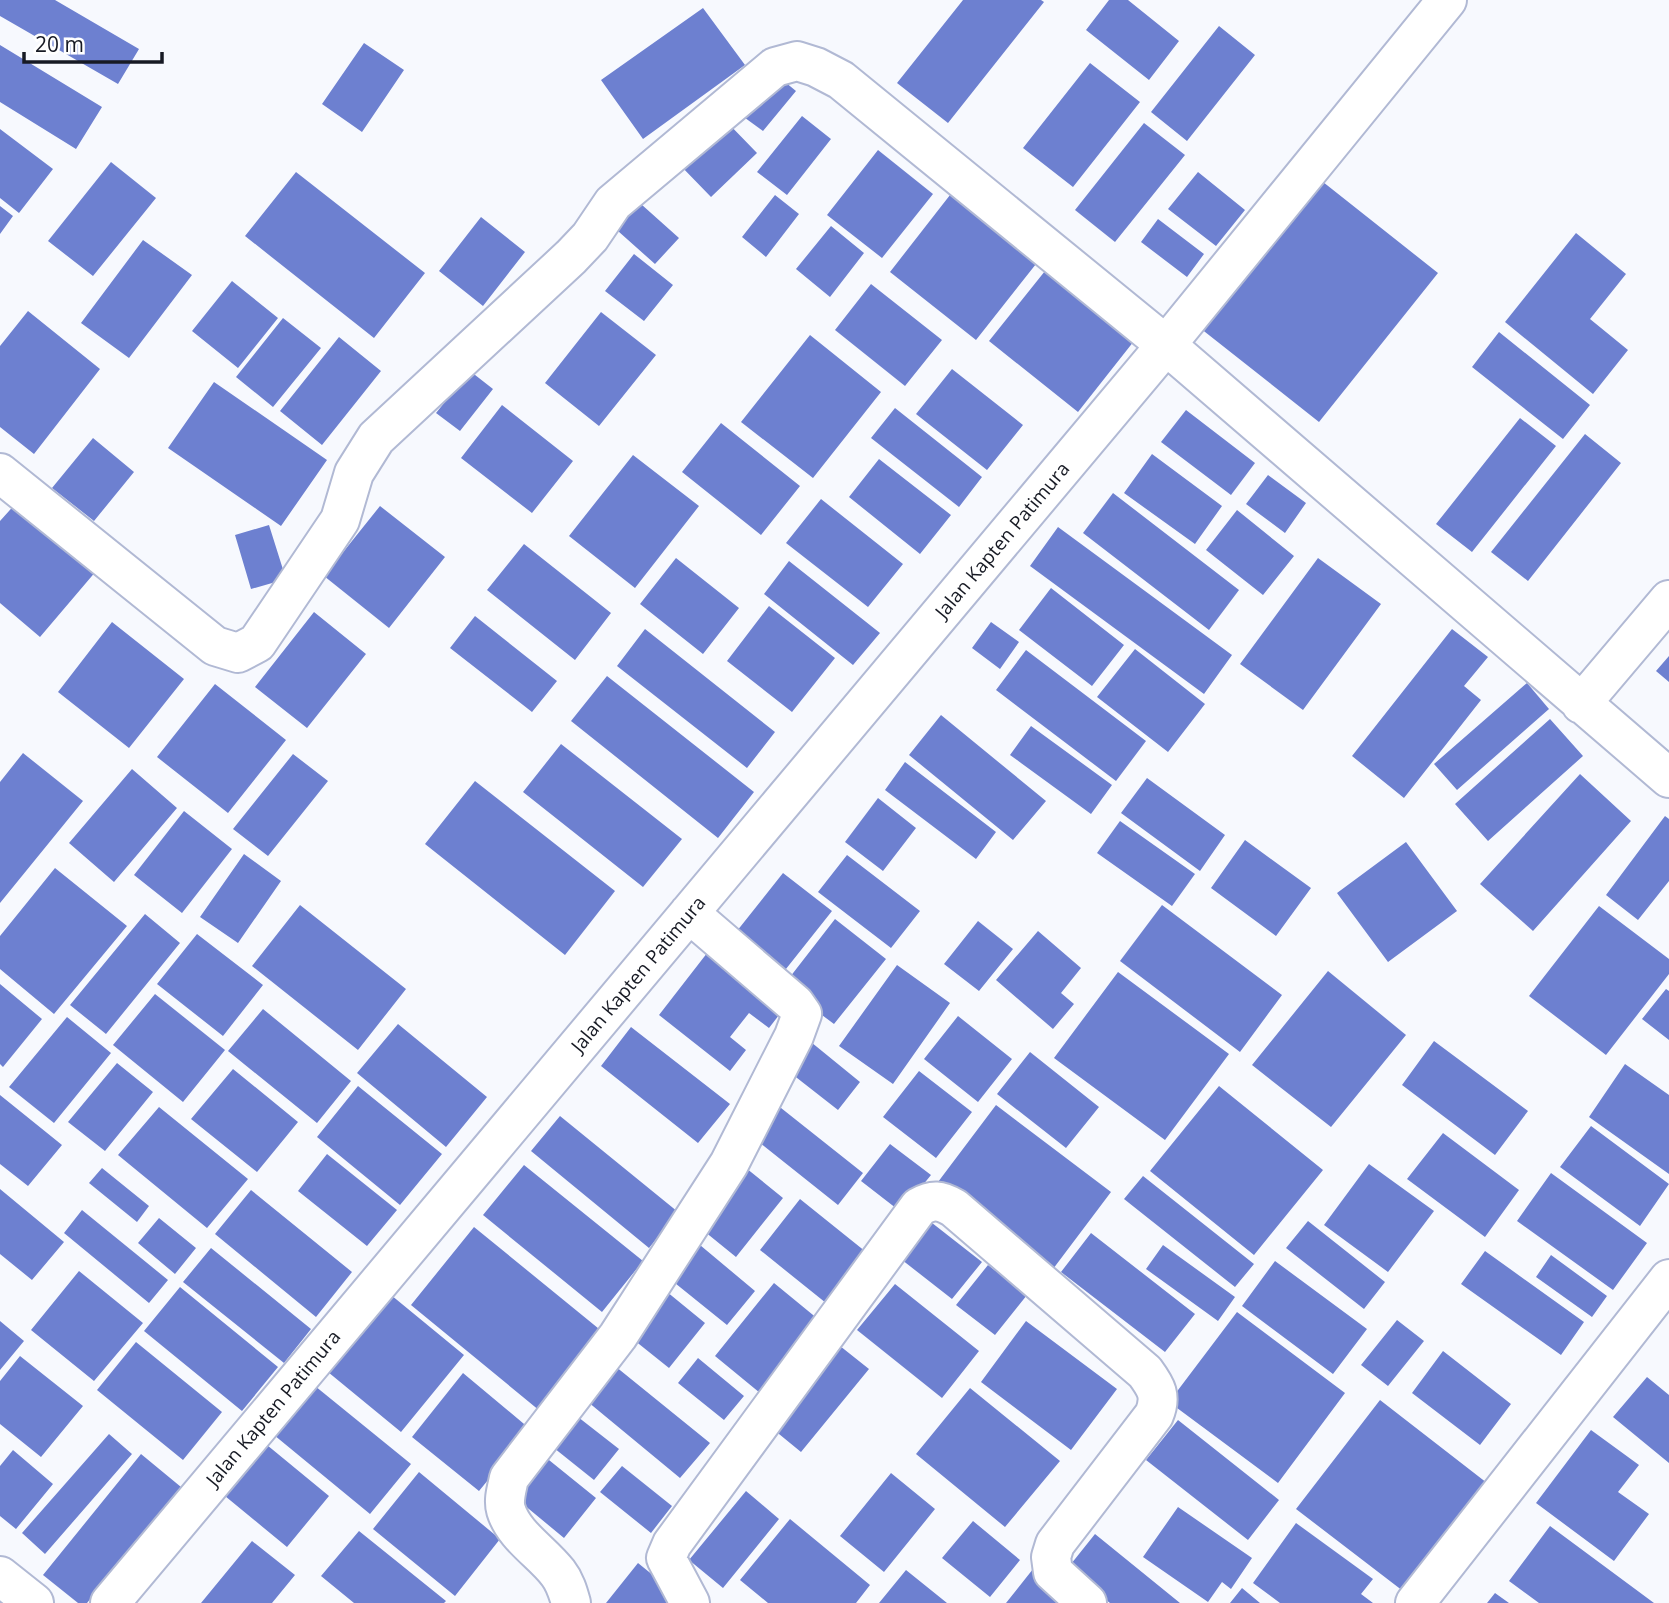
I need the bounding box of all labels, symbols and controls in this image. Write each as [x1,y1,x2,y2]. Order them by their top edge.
scale bar [24,21,163,65]
text: 20 m [35,30,84,58]
street label: Jalan Kapten Patimura [928,456,1075,625]
street label: Jalan Kapten Patimura [564,890,711,1059]
street label: Jalan Kapten Patimura [199,1324,346,1493]

